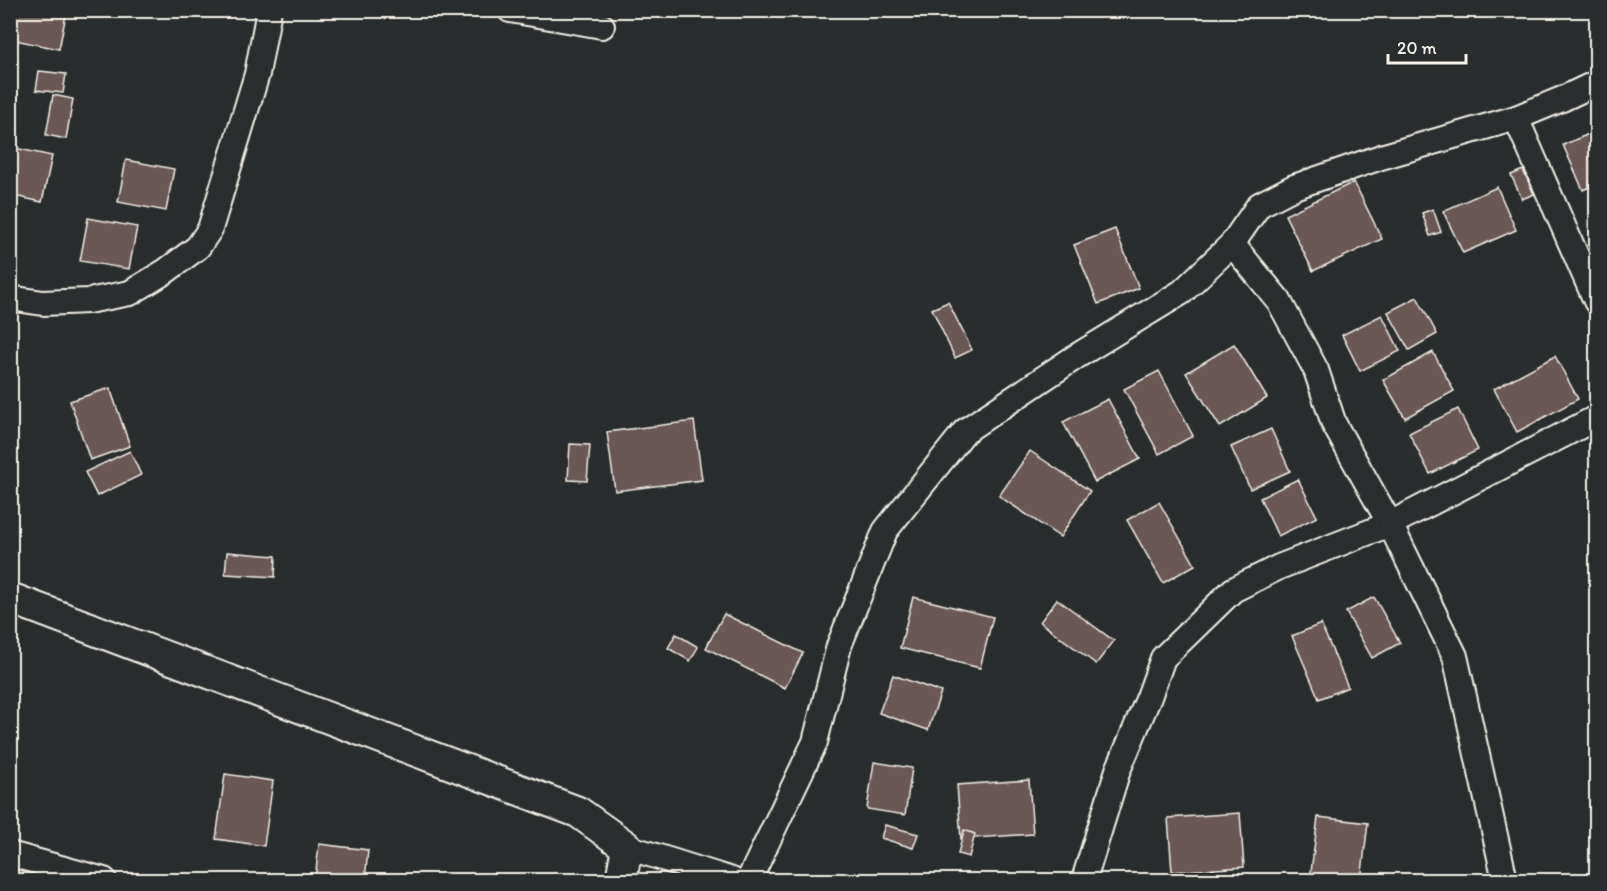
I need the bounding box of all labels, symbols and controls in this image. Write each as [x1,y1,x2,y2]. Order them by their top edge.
scale bar [1388,27,1466,65]
text: 20 m [1397,37,1437,59]

